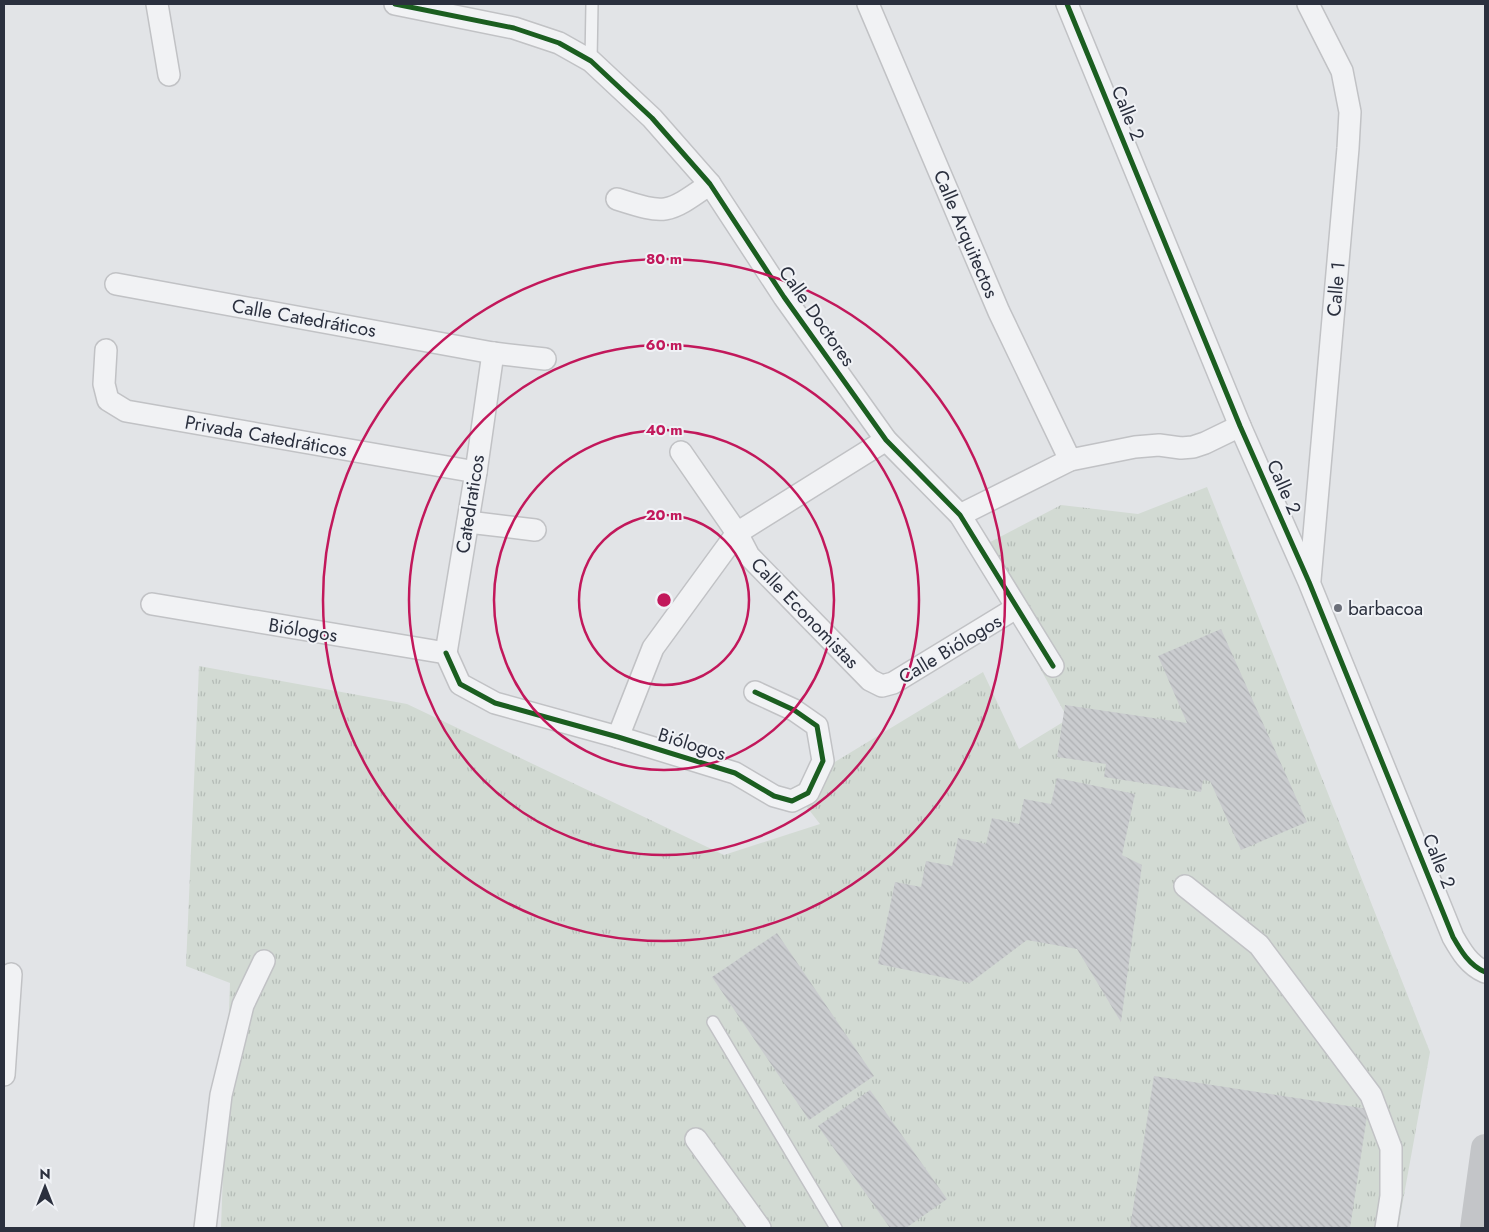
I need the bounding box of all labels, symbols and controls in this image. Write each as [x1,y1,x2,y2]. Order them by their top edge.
street label: Calle 2 [1105,81,1151,145]
street label: Calle Arquitectos [927,166,1005,303]
text: 80 m [646,248,682,270]
street label: Calle Doctores [772,260,862,372]
street label: Calle 1 [1320,260,1352,318]
street label: Calle Catedráticos [230,292,379,344]
text: 60 m [646,334,682,356]
street label: Privada Catedráticos [183,408,350,464]
text: 40 m [645,419,683,441]
street label: Catedraticos [449,452,491,555]
street label: Calle 2 [1260,455,1308,519]
text: 20 m [646,504,682,526]
street label: Calle Economistas [745,551,865,675]
centre of rings [655,591,673,609]
place label: barbacoa [1348,595,1423,622]
marker: barbacoa [1332,602,1344,614]
street label: Calle Biólogos [893,607,1007,690]
street label: Biólogos [267,611,340,649]
street label: Biólogos [655,721,730,767]
street label: Calle 2 [1416,829,1462,893]
north arrow [20,1162,70,1212]
text: N [39,1164,51,1184]

